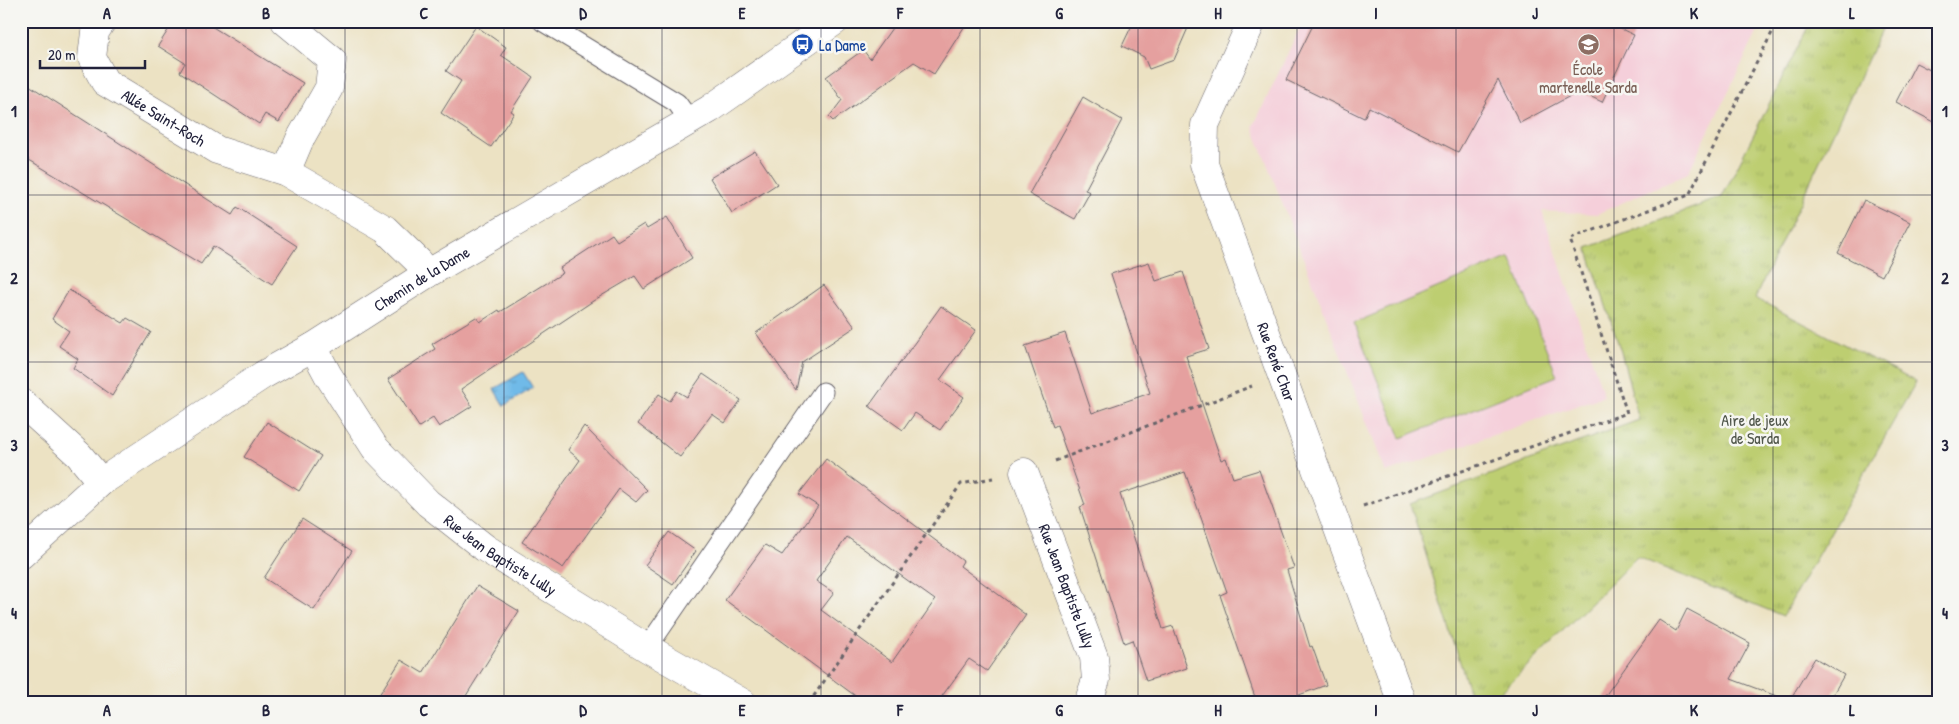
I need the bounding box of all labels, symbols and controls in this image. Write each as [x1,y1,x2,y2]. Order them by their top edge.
text: A [103,2,111,24]
text: B [262,2,270,24]
text: C [420,2,429,24]
text: D [579,2,587,24]
text: E [738,2,746,24]
text: F [896,2,904,24]
text: G [1055,2,1063,24]
text: H [1214,2,1222,24]
text: I [1374,2,1378,24]
text: J [1532,2,1538,24]
text: K [1690,2,1699,24]
text: L [1849,2,1855,24]
bus stop icon: La Dame [791,33,815,57]
school or university icon: École martenelle Sarda [1576,33,1600,57]
place label: La Dame [819,34,867,56]
scale bar [40,38,145,70]
text: 20 m [48,44,75,65]
place label: École martenelle Sarda [1539,58,1637,98]
street label: Allée Saint-Roch [118,84,210,152]
text: 1 [11,100,17,122]
text: 1 [1942,100,1948,122]
street label: Chemin de la Dame [369,240,474,316]
text: 2 [10,267,18,289]
text: 2 [1941,267,1949,289]
street label: Rue René Char [1252,319,1301,405]
park label: Aire de jeux de Sarda [1721,409,1789,449]
text: 3 [10,434,18,456]
text: 3 [1941,434,1949,456]
street label: Rue Jean Baptiste Lully [439,509,561,601]
street label: Rue Jean Baptiste Lully [1034,521,1101,652]
text: 4 [11,602,17,624]
text: 4 [1942,602,1948,624]
text: A [103,699,111,721]
text: B [262,699,270,721]
text: C [420,699,429,721]
text: D [579,699,587,721]
text: E [738,699,746,721]
text: F [896,699,904,721]
text: G [1055,699,1063,721]
text: H [1214,699,1222,721]
text: I [1374,699,1378,721]
text: J [1532,699,1538,721]
text: K [1690,699,1699,721]
text: L [1849,699,1855,721]

